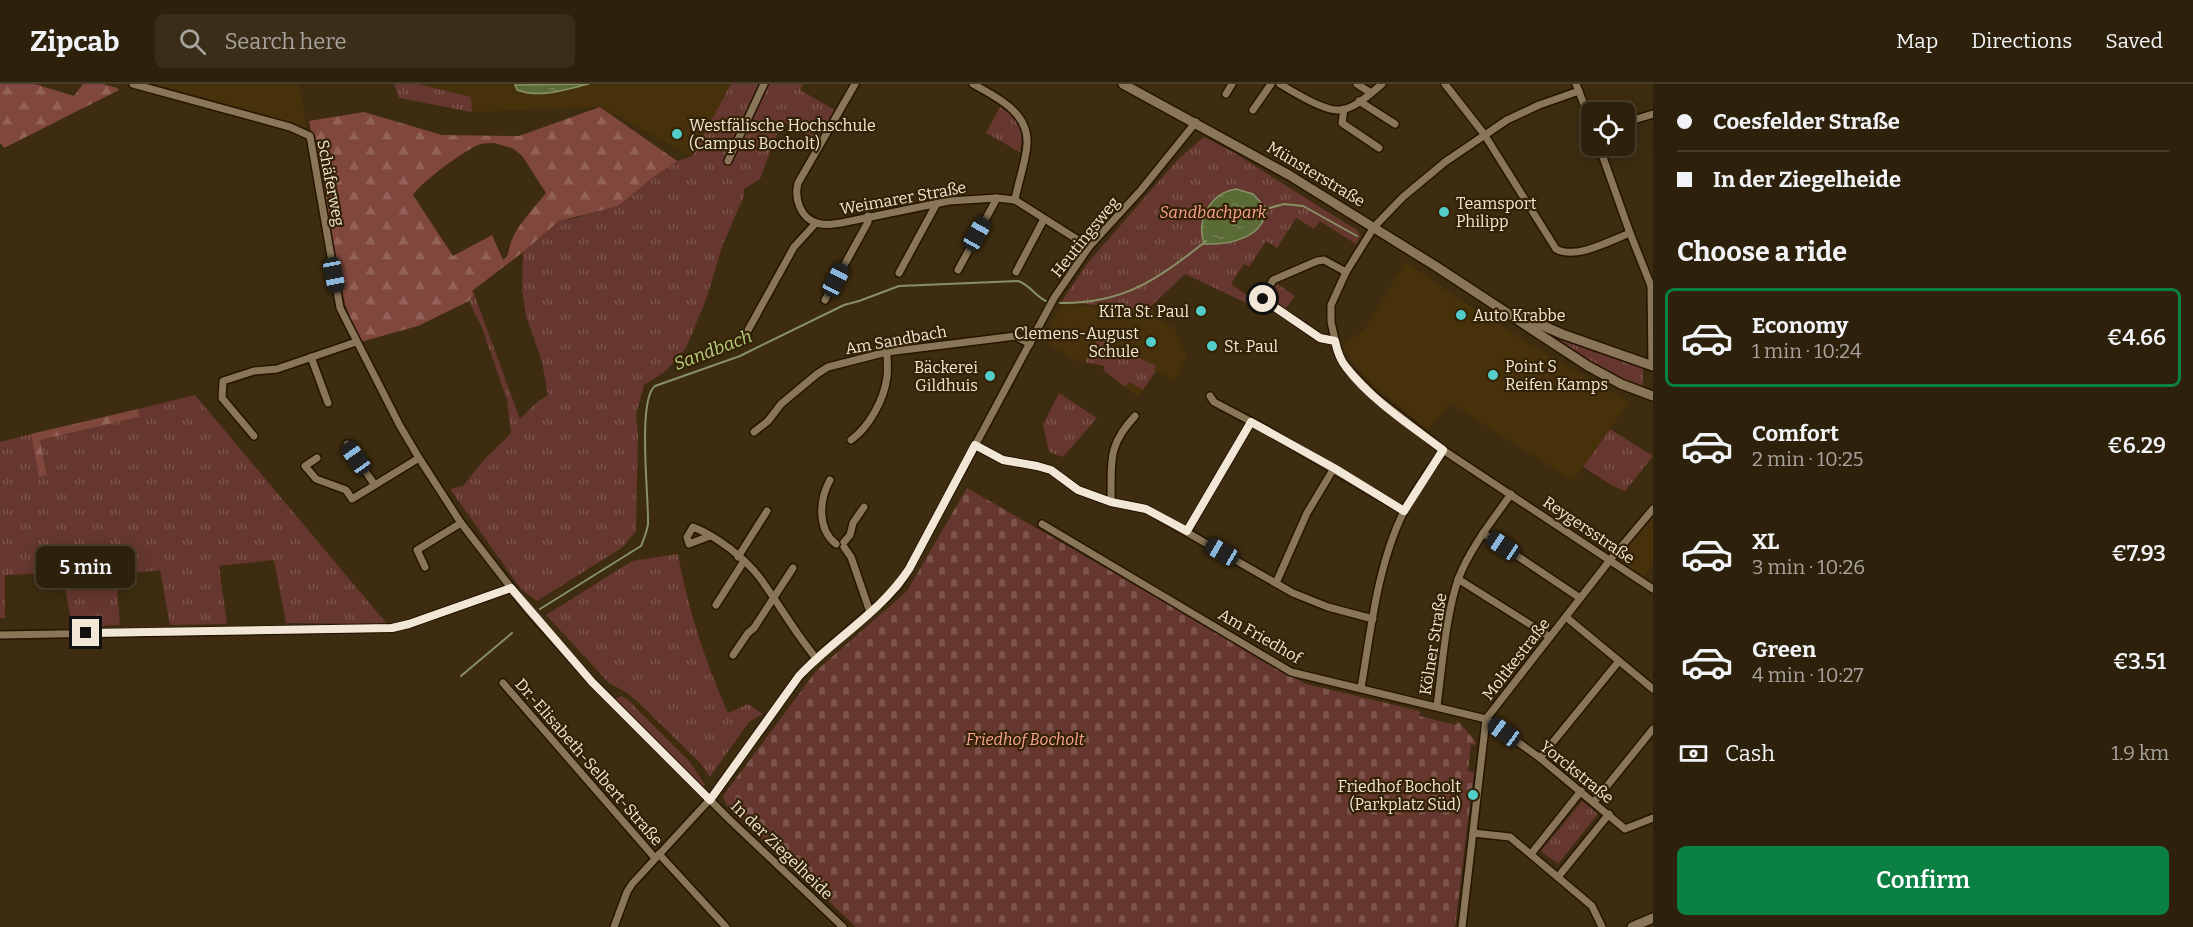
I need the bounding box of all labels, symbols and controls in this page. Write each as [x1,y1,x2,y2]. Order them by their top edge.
search box [155,14,575,68]
text: Zipcab [30,25,119,58]
icon: search [176,25,209,58]
text: Search here [224,28,347,55]
text: Map [1896,28,1938,54]
text: Directions [1971,28,2072,54]
text: Saved [2105,28,2163,54]
map controls [1581,102,1635,156]
button: locate [1581,102,1635,156]
text: Coesfelder Straße [1713,108,1900,135]
place label: Westfälische Hochschule (Campus Bocholt) [689,116,876,153]
marker: Westfälische Hochschule (Campus Bocholt) [670,127,684,141]
street label: Münsterstraße [1264,137,1368,211]
street label: Schäferweg [313,138,349,228]
text: In der Ziegelheide [1713,166,1901,193]
street label: Weimarer Straße [838,178,968,218]
street label: Heutingsweg [1047,193,1123,281]
place label: Teamsport Philipp [1456,194,1537,231]
park label: Sandbachpark [1160,203,1267,222]
marker: Teamsport Philipp [1437,205,1451,219]
car [960,214,994,254]
text: Choose a ride [1677,236,1847,268]
car [322,256,346,294]
car [820,260,852,300]
route start [1249,285,1276,312]
place label: KiTa St. Paul [1099,302,1189,321]
marker: KiTa St. Paul [1194,304,1208,318]
place label: Auto Krabbe [1473,306,1565,325]
marker: Auto Krabbe [1454,308,1468,322]
icon: car [1680,311,1734,365]
text: Economy [1752,312,1848,339]
street label: Am Sandbach [844,322,948,358]
place label: Clemens-August Schule [1014,324,1139,361]
text: €4.66 [2107,324,2166,351]
water label: Sandbach [671,325,755,375]
marker: Clemens-August Schule [1144,335,1158,349]
place label: St. Paul [1224,337,1279,356]
marker: St. Paul [1205,339,1219,353]
text: 1 min · 10:24 [1752,339,1862,363]
place label: Point S Reifen Kamps [1505,357,1608,394]
place label: Bäckerei Gildhuis [914,358,978,395]
marker: Point S Reifen Kamps [1486,368,1500,382]
marker: Bäckerei Gildhuis [983,369,997,383]
icon: car [1680,419,1734,473]
text: Comfort [1752,420,1839,447]
text: €6.29 [2107,432,2166,459]
car [338,438,374,478]
text: 2 min · 10:25 [1752,447,1864,471]
street label: Reygersstraße [1540,492,1638,568]
icon: car [1680,527,1734,581]
car [1483,528,1523,564]
text: XL [1752,528,1779,555]
car [1202,535,1242,569]
text: €7.93 [2111,540,2166,567]
callout: 5 min [36,546,136,588]
text: 5 min [59,555,112,579]
text: 3 min · 10:26 [1752,555,1865,579]
street label: Kölner Straße [1416,592,1450,696]
street label: Am Friedhof [1215,605,1306,668]
street label: Moltkestraße [1478,614,1554,704]
route end [72,619,99,646]
icon: car [1680,635,1734,689]
text: Green [1752,636,1816,663]
text: €3.51 [2113,648,2166,675]
text: 4 min · 10:27 [1752,663,1863,687]
street label: Dr.-Elisabeth-Selbert-Straße [511,675,667,849]
car [1484,714,1524,750]
park label: Friedhof Bocholt [966,730,1085,749]
street label: Yorckstraße [1536,737,1618,807]
icon: cash [1677,737,1710,770]
text: Cash [1725,740,1775,767]
text: 1.9 km [2111,741,2169,765]
place label: Friedhof Bocholt (Parkplatz Süd) [1338,777,1461,814]
marker: Friedhof Bocholt (Parkplatz Süd) [1466,788,1480,802]
street label: In der Ziegelheide [727,796,837,904]
button: Confirm [1677,846,2169,915]

